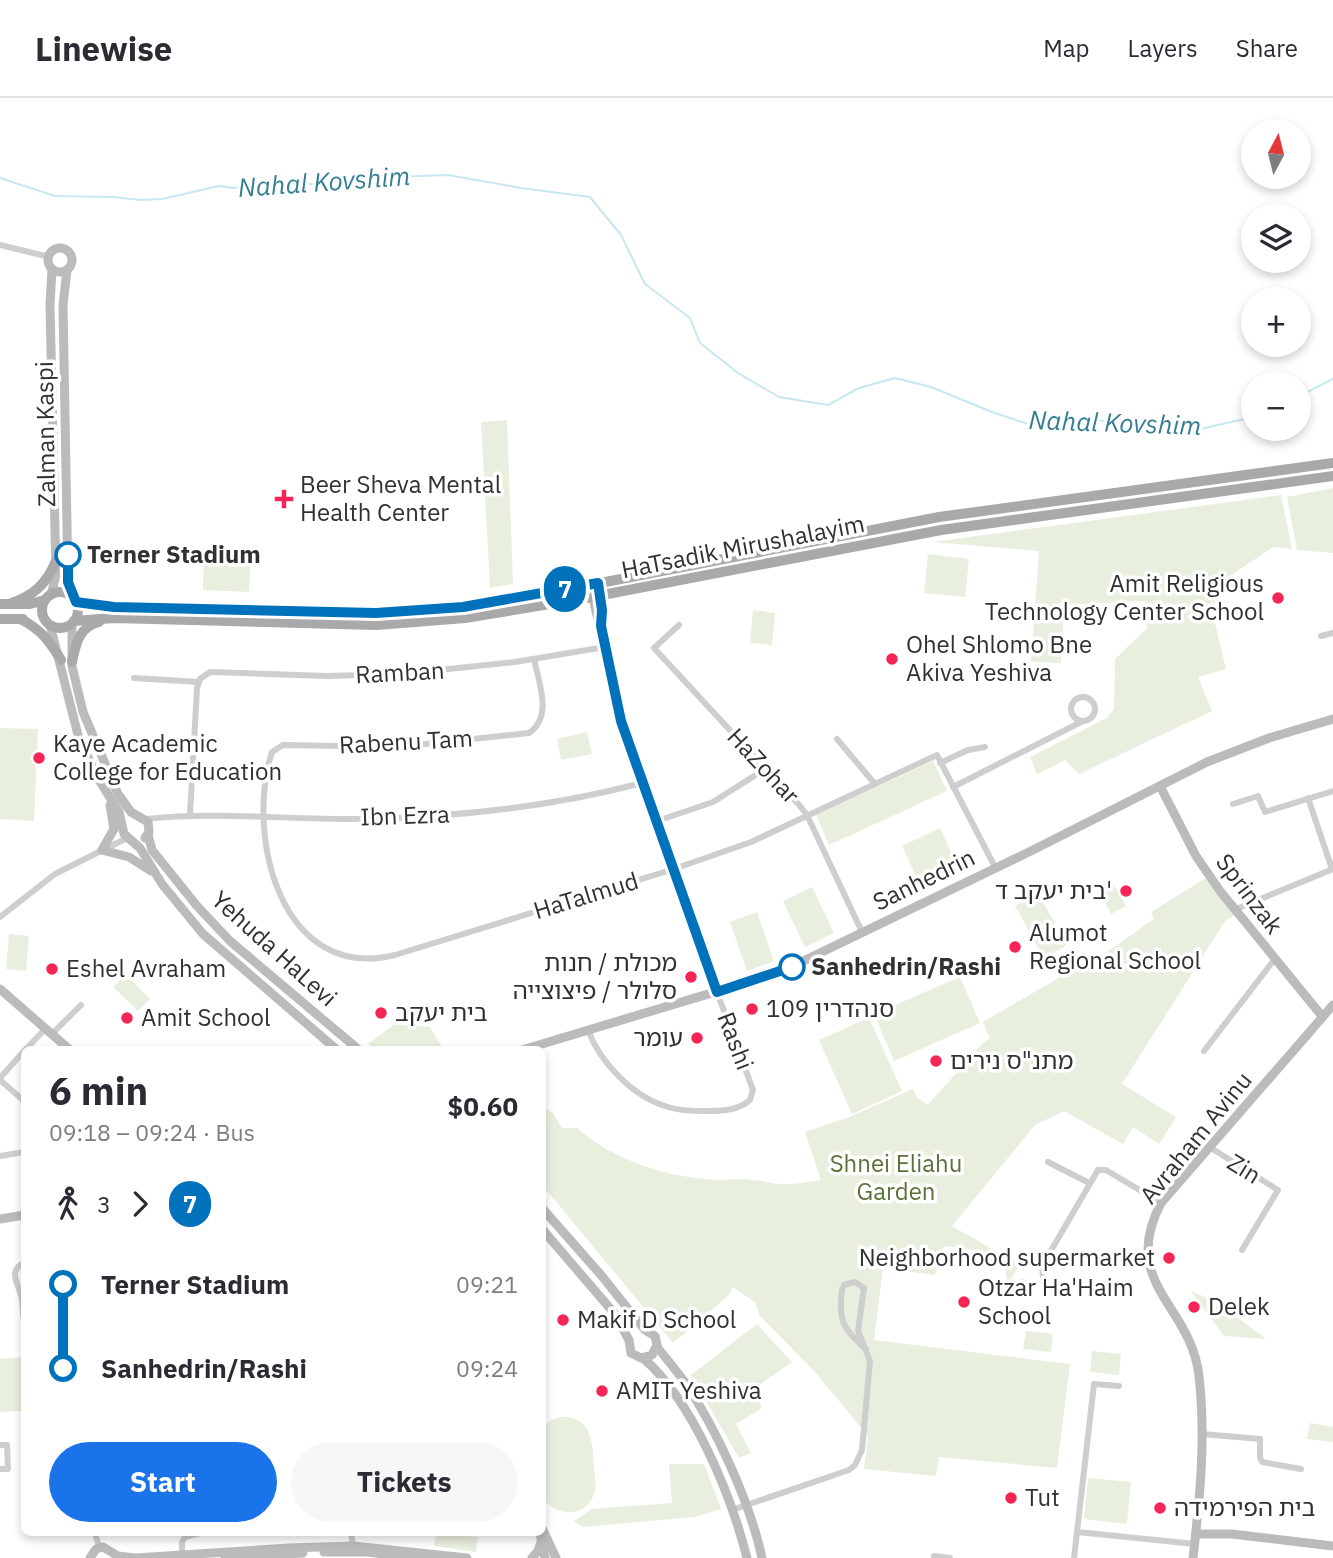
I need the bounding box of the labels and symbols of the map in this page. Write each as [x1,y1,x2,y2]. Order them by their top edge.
north arrow [1241,119,1311,189]
water label: Nahal Kovshim [237,158,411,204]
street label: Zalman Kaspi [28,361,62,507]
water label: Nahal Kovshim [1028,402,1202,442]
place label: Beer Sheva Mental Health Center [300,468,501,528]
marker: Beer Sheva Mental Health Center [274,489,294,509]
street label: HaTsadik Mirushalayim [618,507,867,585]
place label: Terner Stadium [87,538,261,570]
marker: Terner Stadium [55,542,81,568]
line badge: 7 [542,566,588,612]
place label: Amit Religious Technology Center School [985,567,1264,627]
marker: Amit Religious Technology Center School [1270,590,1286,606]
place label: Ohel Shlomo Bne Akiva Yeshiva [906,628,1092,688]
marker: Ohel Shlomo Bne Akiva Yeshiva [884,651,900,667]
street label: Ramban [355,654,445,690]
street label: HaZohar [721,721,807,810]
street label: Rabenu Tam [338,722,474,760]
place label: Kaye Academic College for Education [53,727,282,787]
marker: Kaye Academic College for Education [31,750,47,766]
street label: Ibn Ezra [360,797,450,833]
street label: Sanhedrin [867,841,980,917]
street label: Sprinzak [1209,847,1291,940]
street label: HaTalmud [529,864,642,926]
place label: בית יעקב ד' [995,874,1112,906]
street label: Yehuda HaLevi [205,883,344,1013]
marker: בית יעקב ד' [1118,883,1134,899]
place label: Alumot Regional School [1029,916,1201,976]
marker: Alumot Regional School [1007,939,1023,955]
place label: מכולת / חנות סלולר / פיצוצייה [513,946,677,1006]
place label: Sanhedrin/Rashi [811,950,1001,982]
place label: Eshel Avraham [66,952,226,984]
marker: Sanhedrin/Rashi [779,954,805,980]
marker: Eshel Avraham [44,961,60,977]
marker: מכולת / חנות סלולר / פיצוצייה [683,969,699,985]
place label: סנהדרין 109 [766,992,894,1024]
place label: בית יעקב [395,996,488,1028]
place label: Amit School [141,1001,270,1033]
marker: סנהדרין 109 [744,1001,760,1017]
marker: בית יעקב [373,1005,389,1021]
street label: Rashi [710,1007,761,1074]
marker: Amit School [119,1010,135,1026]
place label: עומר [633,1021,683,1053]
marker: עומר [689,1030,705,1046]
place label: מתנ"ס נירים [950,1044,1073,1076]
marker: מתנ"ס נירים [928,1053,944,1069]
street label: Avraham Avinu [1132,1065,1258,1210]
street label: Zin [1222,1146,1267,1191]
park label: Shnei Eliahu Garden [830,1147,962,1207]
place label: Neighborhood supermarket [859,1241,1155,1273]
marker: Neighborhood supermarket [1161,1250,1177,1266]
place label: Otzar Ha'Haim School [978,1271,1134,1331]
place label: Delek [1208,1290,1270,1322]
marker: Otzar Ha'Haim School [956,1294,972,1310]
marker: Delek [1186,1299,1202,1315]
place label: Makif D School [577,1303,736,1335]
marker: Makif D School [555,1312,571,1328]
place label: AMIT Yeshiva [616,1374,762,1406]
marker: AMIT Yeshiva [594,1383,610,1399]
place label: Tut [1025,1481,1060,1513]
marker: Tut [1003,1490,1019,1506]
place label: בית הפירמידה [1174,1491,1315,1523]
marker: בית הפירמידה [1152,1500,1168,1516]

